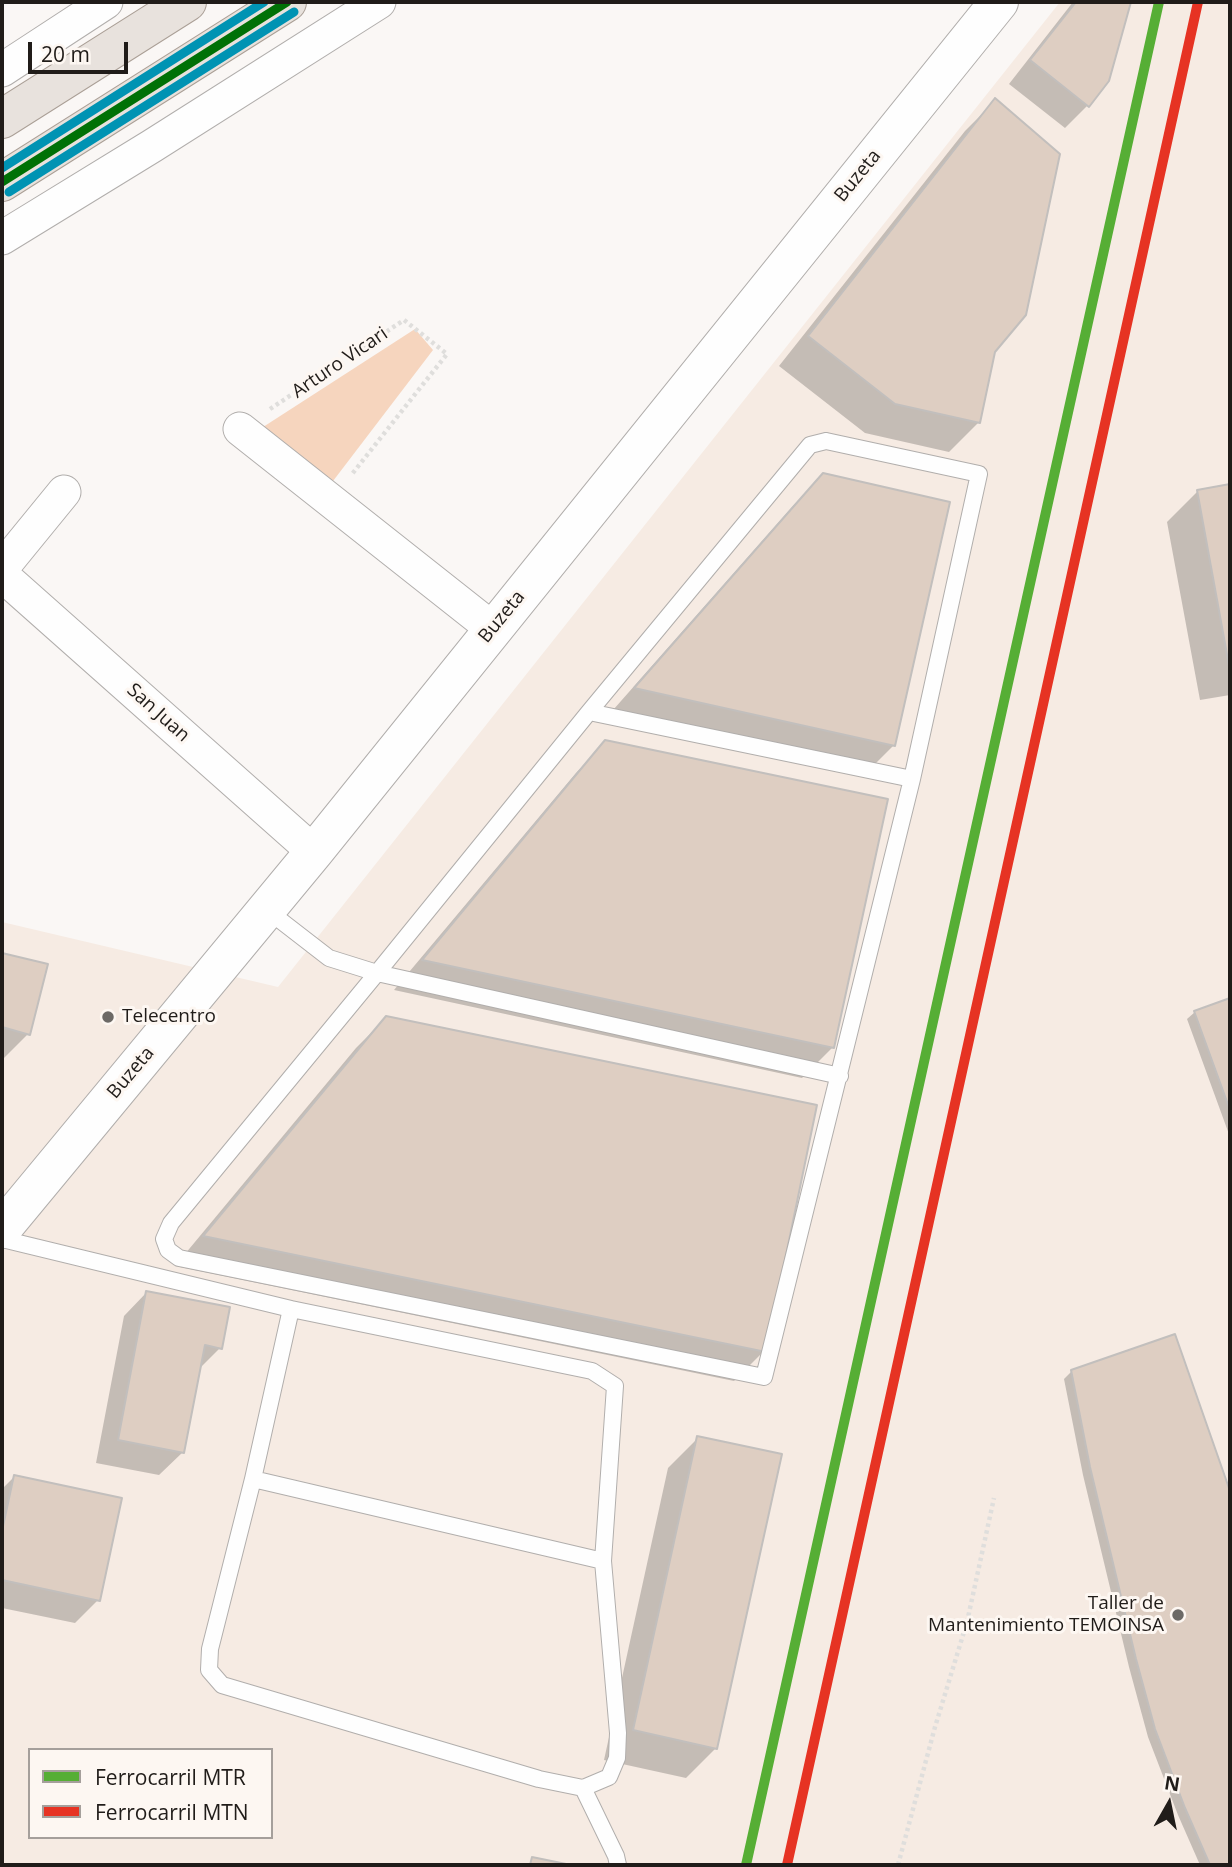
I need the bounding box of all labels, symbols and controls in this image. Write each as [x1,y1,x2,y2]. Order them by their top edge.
scale bar [32,28,131,72]
text: 20 m [41,40,90,68]
street label: Buzeta [830,145,886,207]
street label: Arturo Vicari [288,323,392,403]
street label: Buzeta [474,586,530,648]
street label: San Juan [122,679,194,747]
place label: Telecentro [122,1006,216,1028]
marker: Telecentro [100,1009,116,1025]
street label: Buzeta [103,1042,159,1104]
place label: Taller de Mantenimiento TEMOINSA [928,1593,1164,1637]
marker: Taller de Mantenimiento TEMOINSA [1170,1607,1186,1623]
legend [28,1748,273,1839]
text: Ferrocarril MTR [95,1763,246,1791]
north arrow [1134,1769,1204,1839]
text: N [1163,1769,1182,1797]
text: Ferrocarril MTN [95,1798,249,1826]

